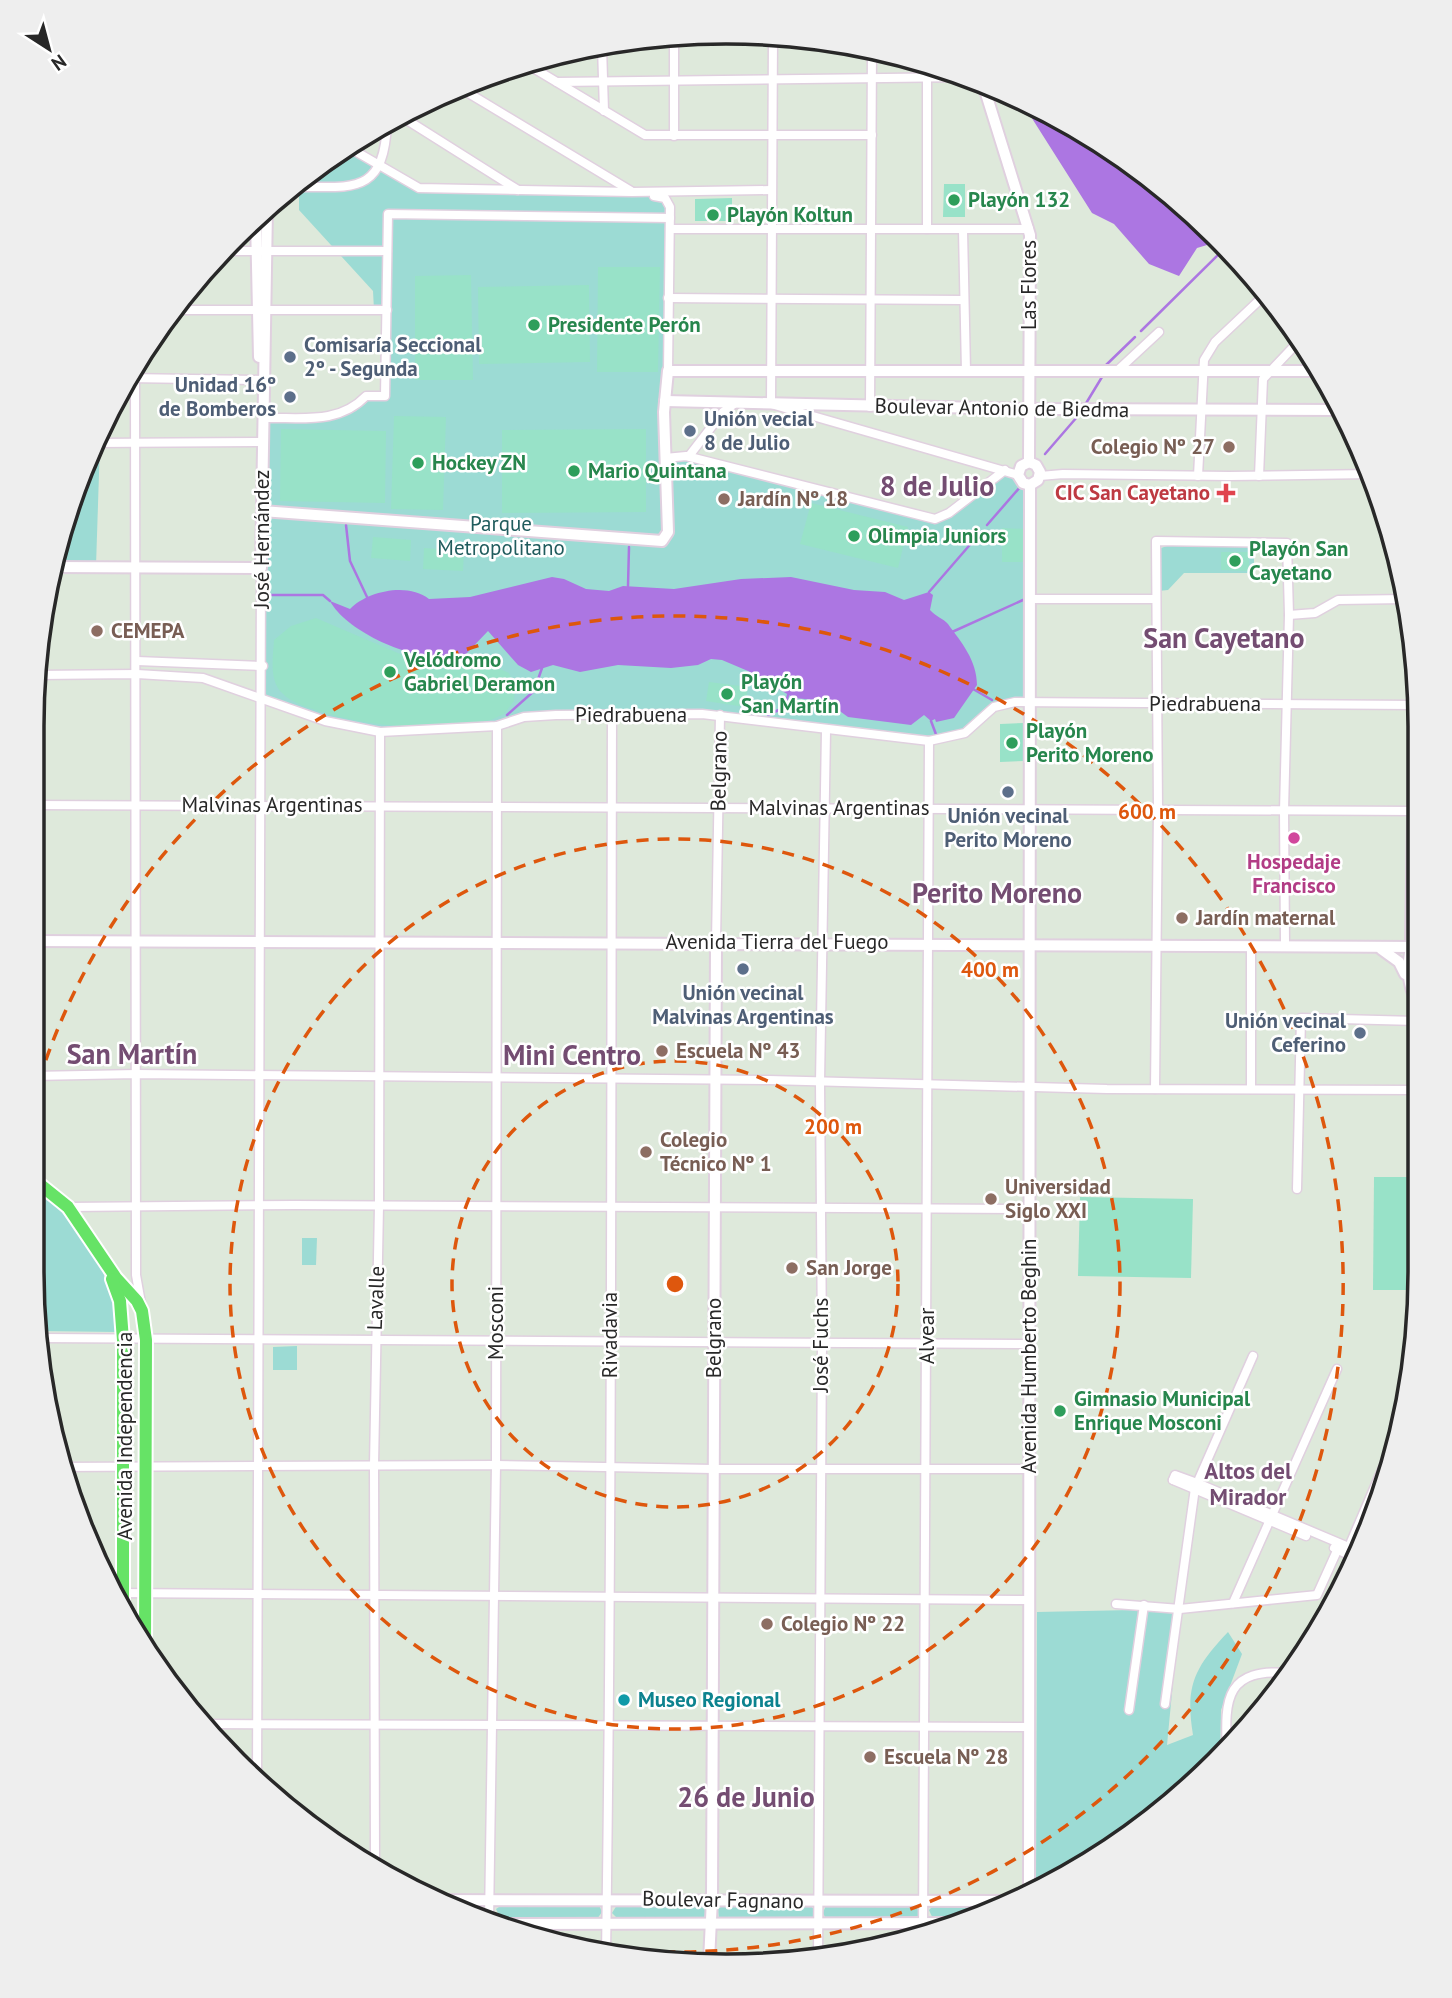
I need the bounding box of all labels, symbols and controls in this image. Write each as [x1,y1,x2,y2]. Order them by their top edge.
north arrow [14,14,84,84]
text: N [47,49,71,76]
place label: Playón 132 [968,186,1070,213]
marker: Playón 132 [946,192,962,208]
place label: Playón Koltun [727,201,853,228]
marker: Playón Koltun [705,207,721,223]
street label: Las Flores [1015,240,1042,330]
place label: Presidente Perón [548,311,701,338]
marker: Presidente Perón [526,317,542,333]
place label: Comisaría Seccional 2º - Segunda [304,331,482,382]
marker: Comisaría Seccional 2º - Segunda [282,349,298,365]
place label: Unidad 16º de Bomberos [159,371,276,422]
marker: Unidad 16º de Bomberos [282,389,298,405]
street label: Boulevar Antonio de Biedma [874,392,1130,423]
place label: Unión vecial 8 de Julio [704,405,814,456]
marker: Unión vecial 8 de Julio [682,423,698,439]
place label: Colegio Nº 27 [1091,433,1215,460]
marker: Colegio Nº 27 [1221,439,1237,455]
place label: Hockey ZN [432,449,526,476]
marker: Hockey ZN [410,455,426,471]
place label: Mario Quintana [588,457,727,484]
marker: Mario Quintana [566,463,582,479]
district label: 8 de Julio [880,467,994,504]
street label: José Hernández [248,470,275,609]
place label: CIC San Cayetano [1055,479,1210,506]
marker: CIC San Cayetano [1216,483,1236,503]
place label: Jardín Nº 18 [737,485,848,512]
marker: Jardín Nº 18 [716,491,732,507]
park label: Parque Metropolitano [437,510,565,561]
place label: Olimpia Juniors [868,522,1007,549]
marker: Olimpia Juniors [846,528,862,544]
place label: Playón San Cayetano [1249,535,1349,586]
marker: Playón San Cayetano [1227,553,1243,569]
place label: CEMEPA [111,617,185,644]
district label: San Cayetano [1143,619,1305,656]
marker: CEMEPA [89,623,105,639]
place label: Velódromo Gabriel Deramon [403,646,555,697]
marker: Velódromo Gabriel Deramon [382,664,398,680]
place label: Playón San Martín [741,668,839,719]
marker: Playón San Martín [719,686,735,702]
street label: Piedrabuena [1149,690,1261,717]
street label: Piedrabuena [575,701,687,728]
place label: Playón Perito Moreno [1026,717,1154,768]
street label: Belgrano [704,730,733,812]
marker: Playón Perito Moreno [1004,735,1020,751]
marker: Unión vecinal Perito Moreno [1000,784,1016,800]
street label: Malvinas Argentinas [182,791,362,818]
street label: Malvinas Argentinas [749,794,929,821]
text: 600 m [1118,798,1176,825]
place label: Unión vecinal Perito Moreno [944,802,1072,853]
marker: Hospedaje Francisco [1286,830,1302,846]
place label: Hospedaje Francisco [1247,848,1341,899]
district label: Perito Moreno [912,874,1082,911]
place label: Jardín maternal [1195,904,1336,931]
marker: Jardín maternal [1174,910,1190,926]
street label: Avenida Tierra del Fuego [666,928,889,955]
text: 400 m [961,956,1019,983]
marker: Unión vecinal Malvinas Argentinas [735,961,751,977]
place label: Unión vecinal Malvinas Argentinas [652,979,834,1030]
place label: Unión vecinal Ceferino [1225,1007,1347,1058]
marker: Unión vecinal Ceferino [1352,1025,1368,1041]
district label: San Martín [67,1035,197,1072]
district label: Mini Centro [503,1036,641,1073]
place label: Escuela Nº 43 [676,1037,801,1064]
marker: Escuela Nº 43 [654,1043,670,1059]
text: 200 m [804,1113,862,1140]
place label: Colegio Técnico Nº 1 [660,1126,772,1177]
marker: Colegio Técnico Nº 1 [638,1144,654,1160]
place label: Universidad Siglo XXI [1005,1173,1111,1224]
marker: Universidad Siglo XXI [983,1191,999,1207]
street label: Avenida Humberto Beghin [1015,1238,1042,1474]
place label: San Jorge [806,1254,892,1281]
marker: San Jorge [784,1260,800,1276]
street label: Lavalle [361,1265,390,1331]
centre of rings [663,1272,687,1296]
street label: Mosconi [482,1286,509,1360]
street label: Rivadavia [596,1292,623,1378]
street label: Belgrano [700,1298,727,1378]
street label: José Fuchs [807,1298,834,1393]
street label: Alvear [913,1308,940,1364]
street label: Avenida Independencia [111,1332,138,1540]
place label: Gimnasio Municipal Enrique Mosconi [1074,1385,1251,1436]
marker: Gimnasio Municipal Enrique Mosconi [1052,1403,1068,1419]
district label: Altos del Mirador [1204,1456,1292,1511]
place label: Colegio Nº 22 [781,1610,905,1637]
marker: Colegio Nº 22 [759,1616,775,1632]
place label: Museo Regional [638,1686,781,1713]
marker: Museo Regional [616,1692,632,1708]
place label: Escuela Nº 28 [884,1743,1009,1770]
marker: Escuela Nº 28 [862,1749,878,1765]
district label: 26 de Junio [677,1778,815,1815]
street label: Boulevar Fagnano [642,1885,804,1914]

